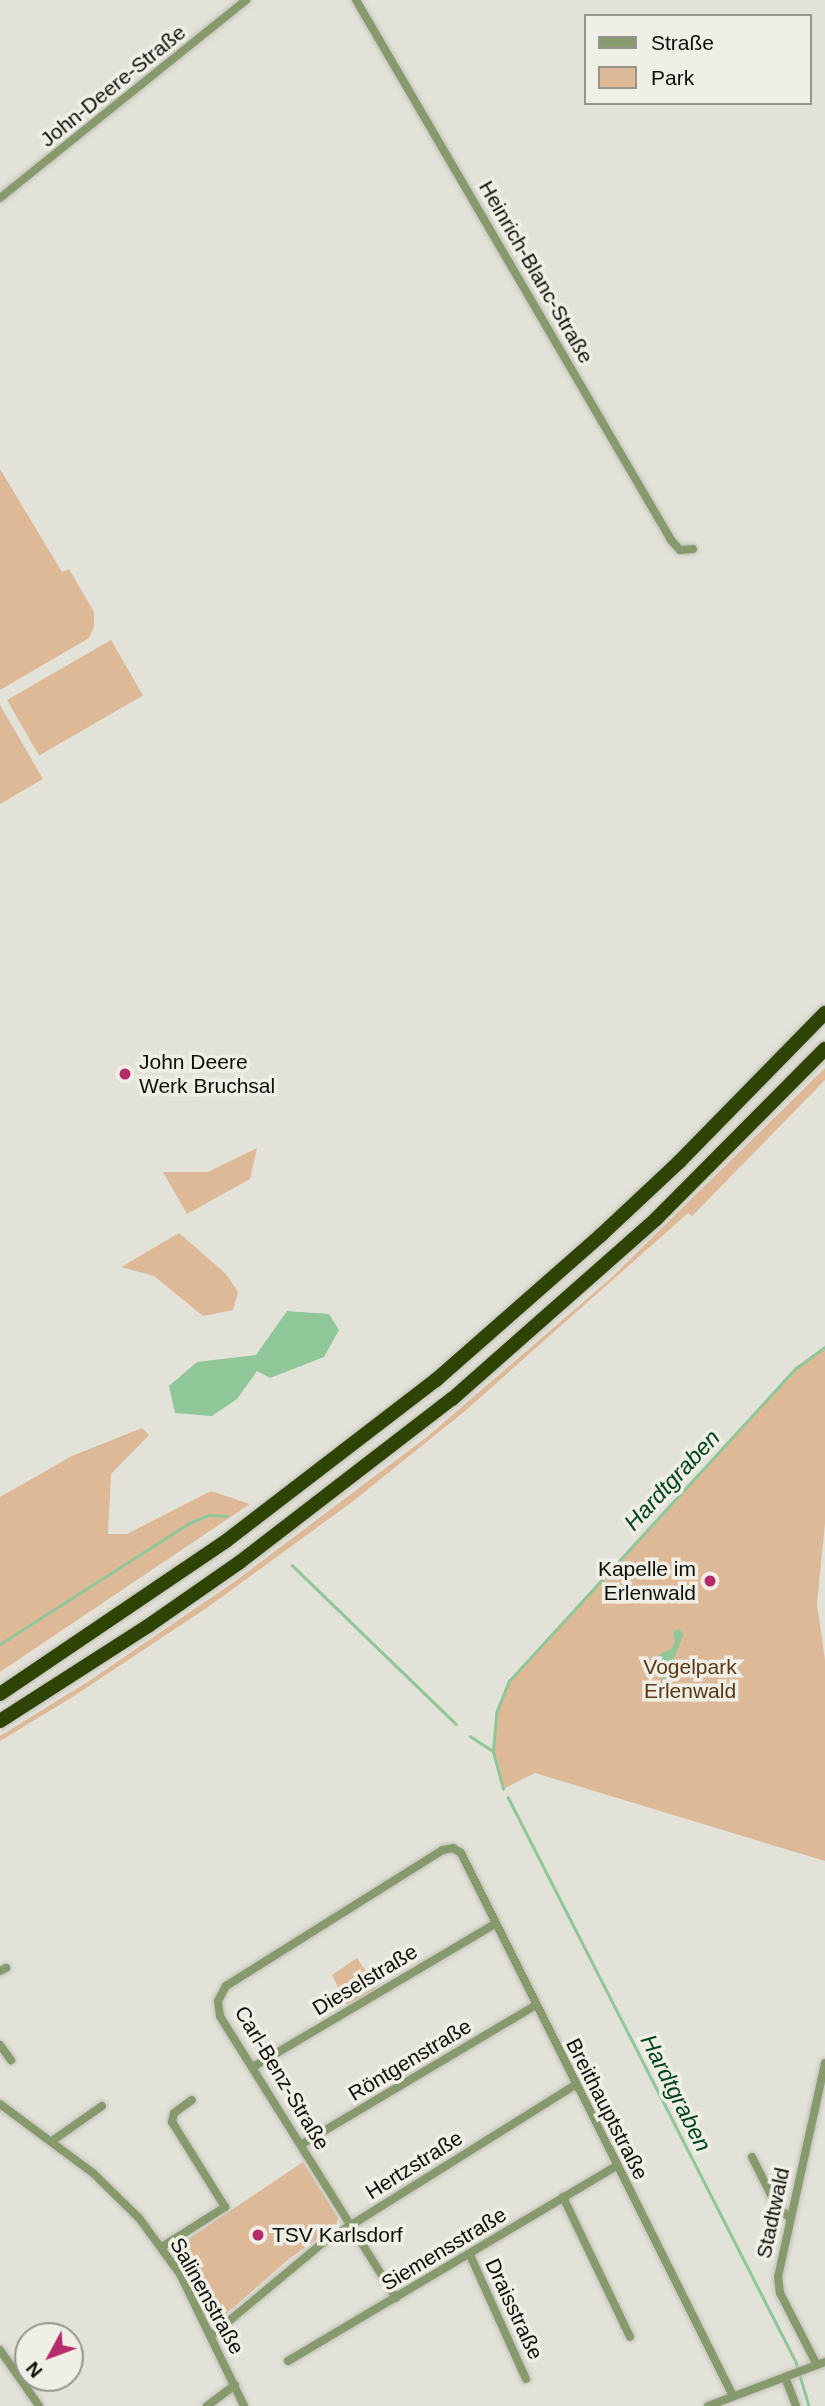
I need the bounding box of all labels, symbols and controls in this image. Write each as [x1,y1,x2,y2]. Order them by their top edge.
legend [584,14,811,105]
street label: John-Deere-Straße [35,20,191,152]
text: Straße [651,31,714,54]
text: Park [651,66,694,89]
street label: Heinrich-Blanc-Straße [473,176,599,368]
place label: John Deere Werk Bruchsal [139,1049,275,1099]
marker: John Deere Werk Bruchsal [117,1066,133,1082]
water label: Hardtgraben [618,1424,726,1536]
place label: Kapelle im Erlenwald [598,1556,696,1606]
marker: Kapelle im Erlenwald [702,1573,718,1589]
park label: Vogelpark Erlenwald [643,1654,737,1704]
street label: Dieselstraße [308,1939,422,2021]
street label: Carl-Benz-Straße [229,2001,335,2155]
street label: Röntgenstraße [344,2013,476,2107]
water label: Hardtgraben [635,2030,717,2156]
street label: Breithauptstraße [561,2034,653,2184]
street label: Hertzstraße [361,2125,467,2205]
street label: Stadtwald [751,2165,795,2261]
street label: Siemensstraße [377,2202,511,2296]
place label: TSV Karlsdorf [272,2222,403,2248]
marker: TSV Karlsdorf [250,2227,266,2243]
street label: Salinenstraße [165,2233,249,2359]
street label: Draisstraße [480,2255,548,2363]
north arrow [14,2322,84,2392]
text: N [22,2358,47,2382]

